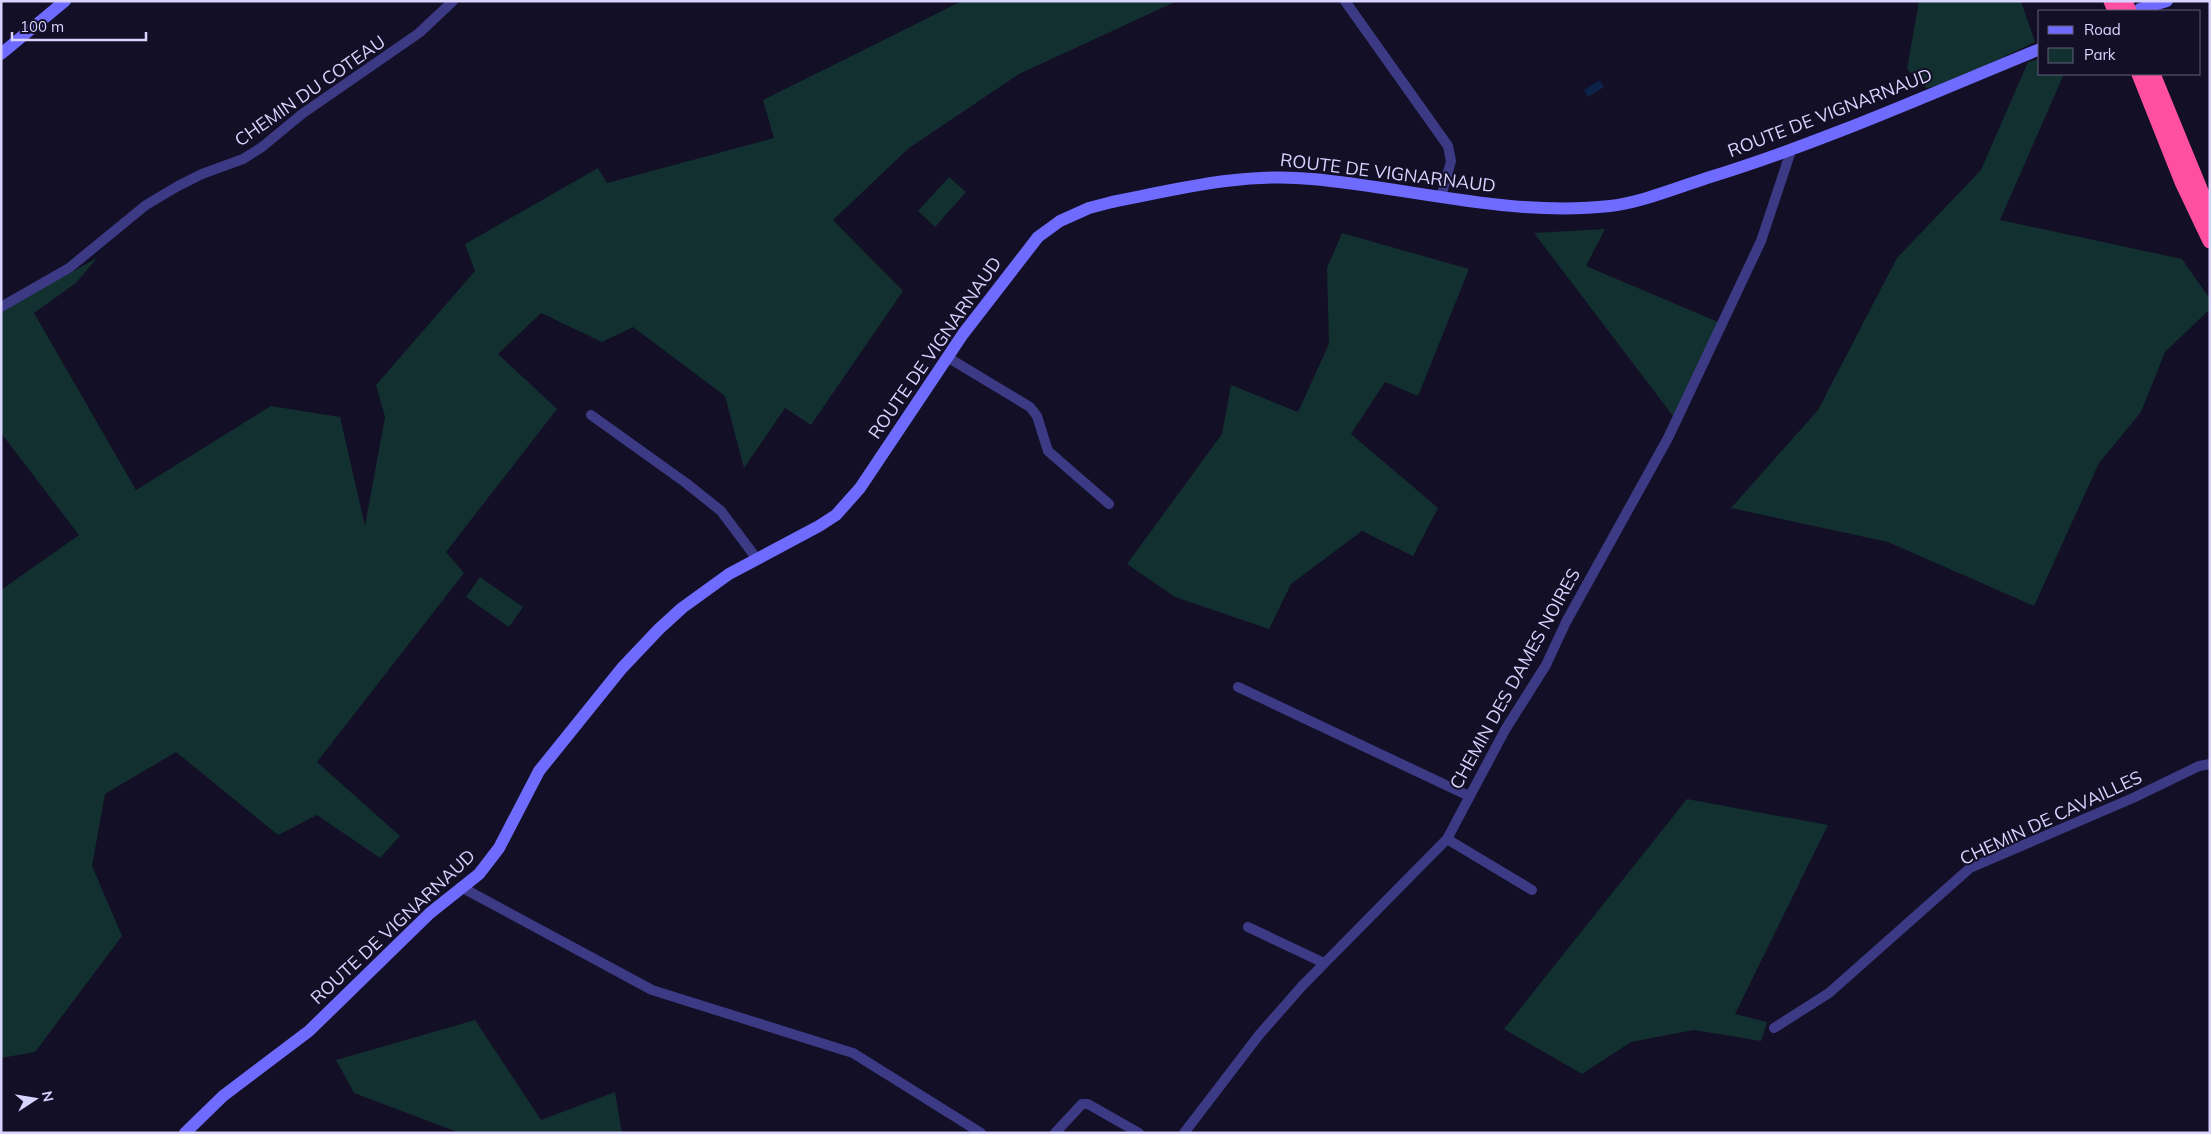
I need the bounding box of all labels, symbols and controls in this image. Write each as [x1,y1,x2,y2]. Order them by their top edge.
scale bar [12,10,146,42]
legend [2038,10,2201,75]
text: 100 m [20,17,64,36]
text: Road [2084,20,2121,39]
street label: CHEMIN DU COTEAU [230,30,390,151]
text: Park [2084,45,2116,64]
street label: ROUTE DE VIGNARNAUD [1724,63,1935,162]
street label: ROUTE DE VIGNARNAUD [1279,148,1497,197]
street label: ROUTE DE VIGNARNAUD [863,252,1006,443]
street label: CHEMIN DES DAMES NOIRES [1444,564,1585,793]
street label: CHEMIN DE CAVAILLES [1956,765,2146,870]
street label: ROUTE DE VIGNARNAUD [305,844,480,1009]
north arrow [10,1074,60,1124]
text: N [38,1089,58,1103]

